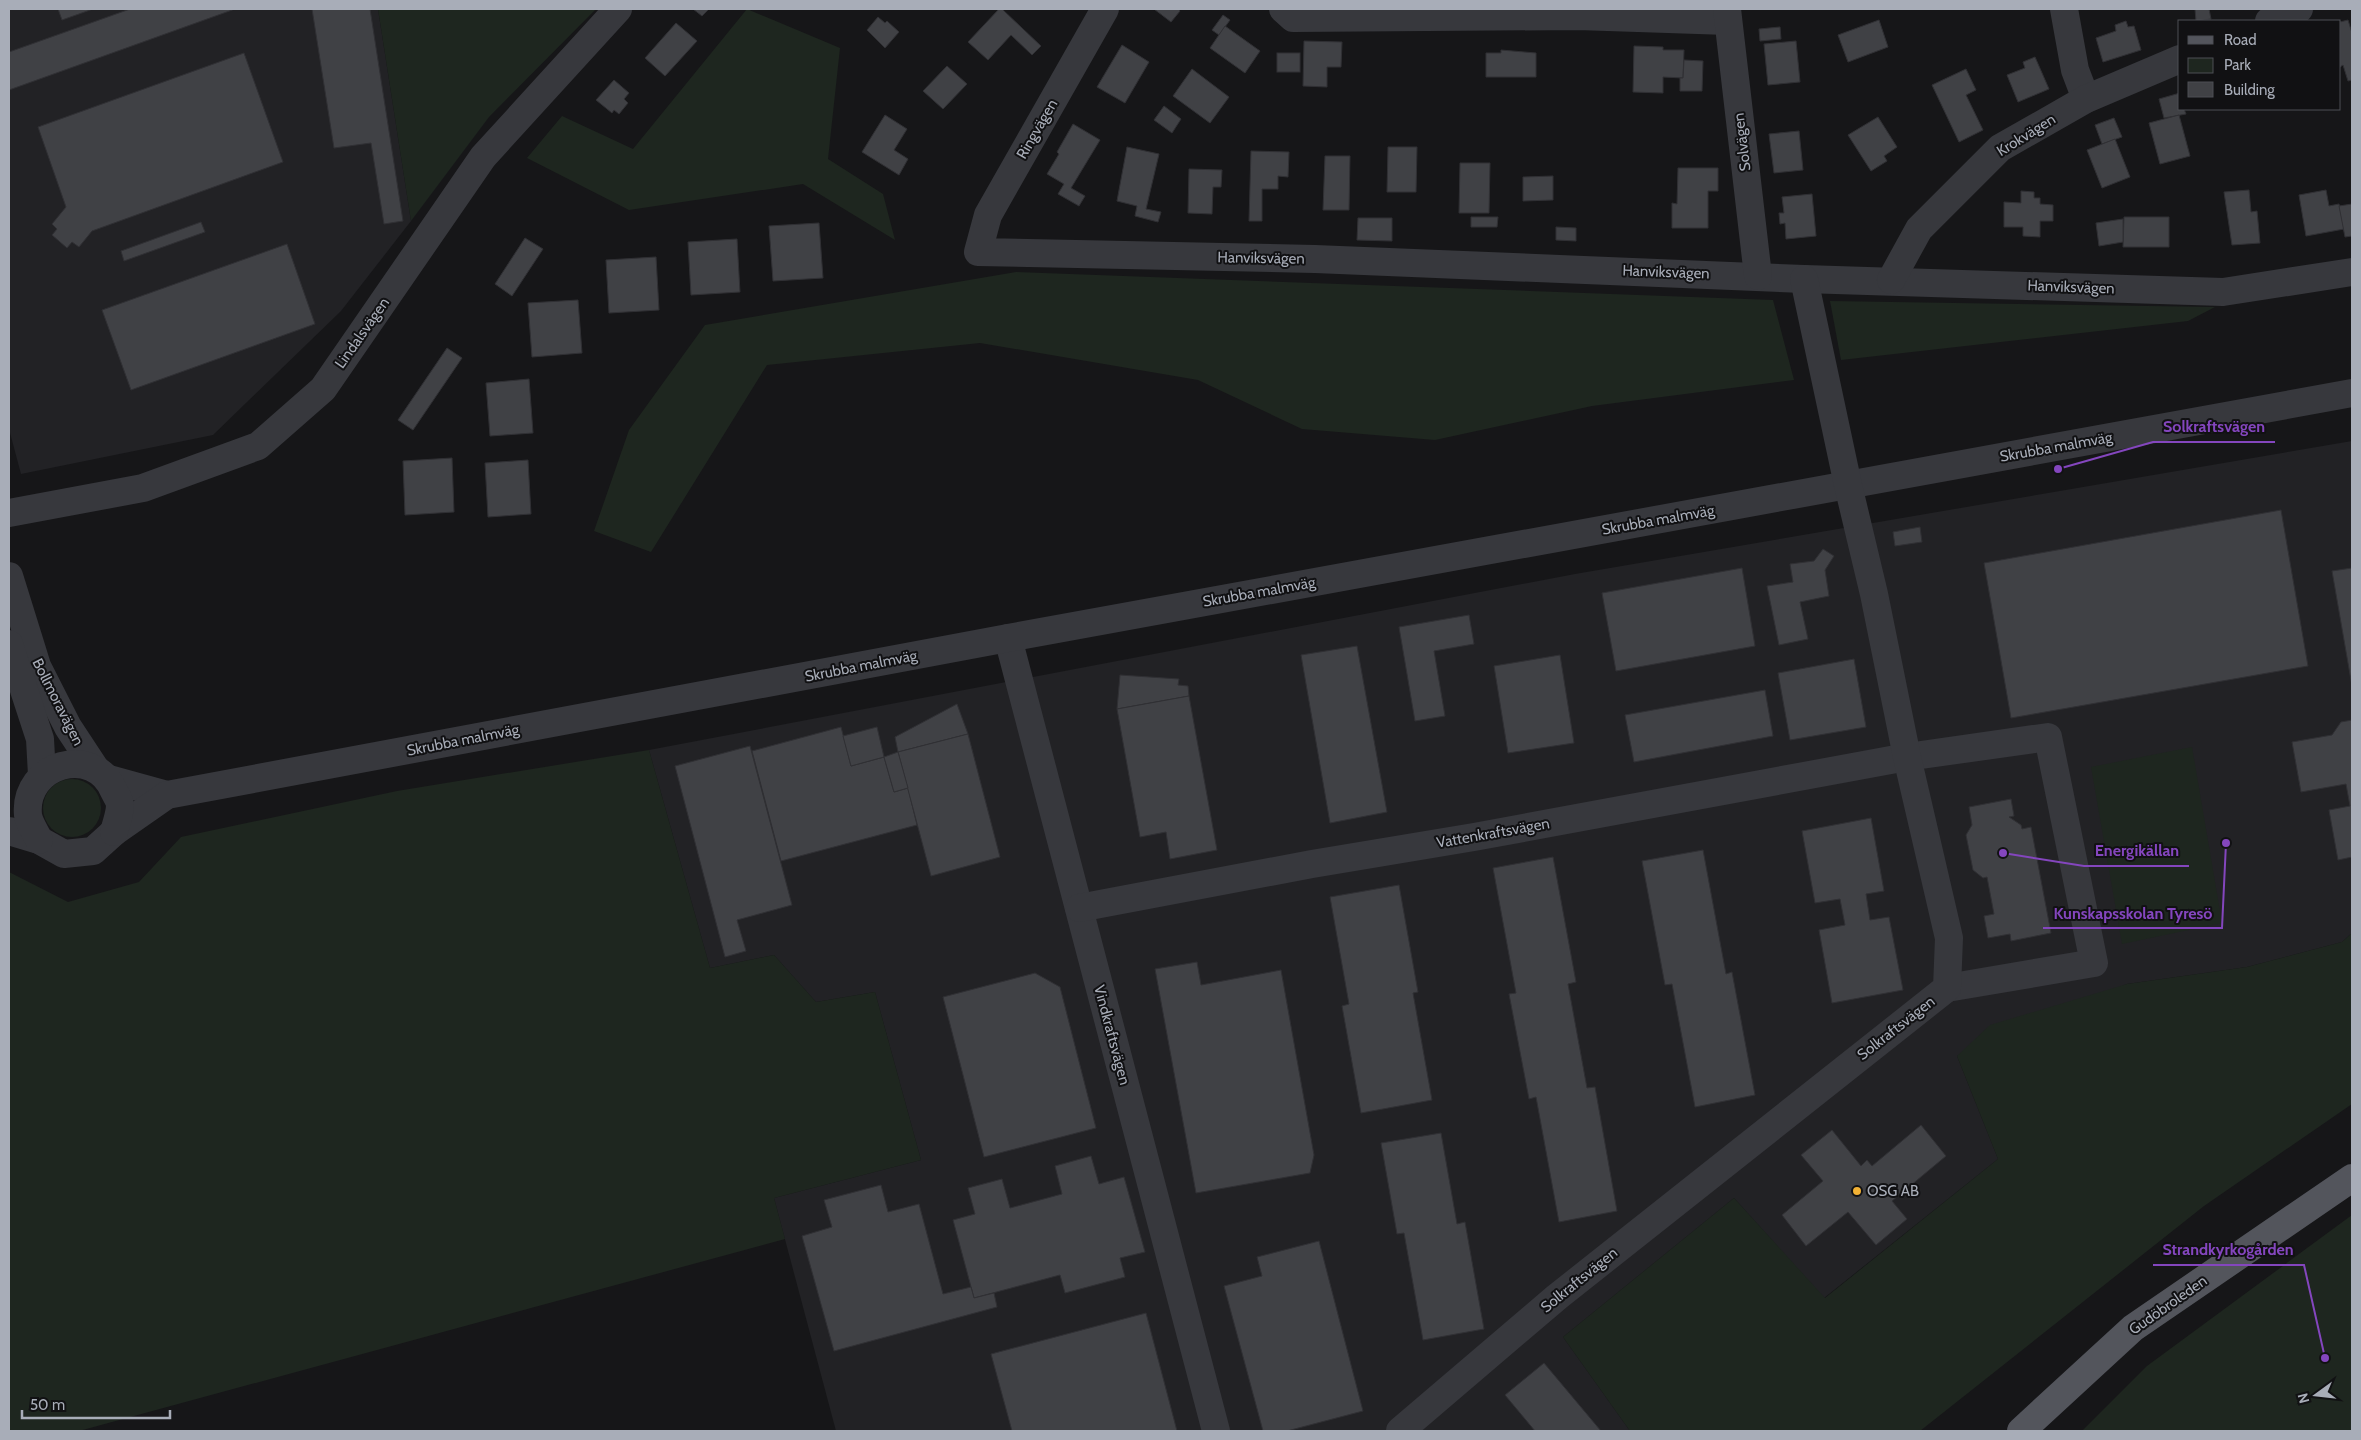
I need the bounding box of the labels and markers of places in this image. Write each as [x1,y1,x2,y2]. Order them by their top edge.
callout: Solkraftsvägen [2153,411,2275,442]
callout: Energikällan [2084,835,2189,866]
callout: Kunskapsskolan Tyresö [2043,897,2222,928]
place label: OSG AB [1867,1182,1919,1200]
marker: OSG AB [1851,1185,1863,1197]
callout: Strandkyrkogården [2153,1234,2304,1265]

